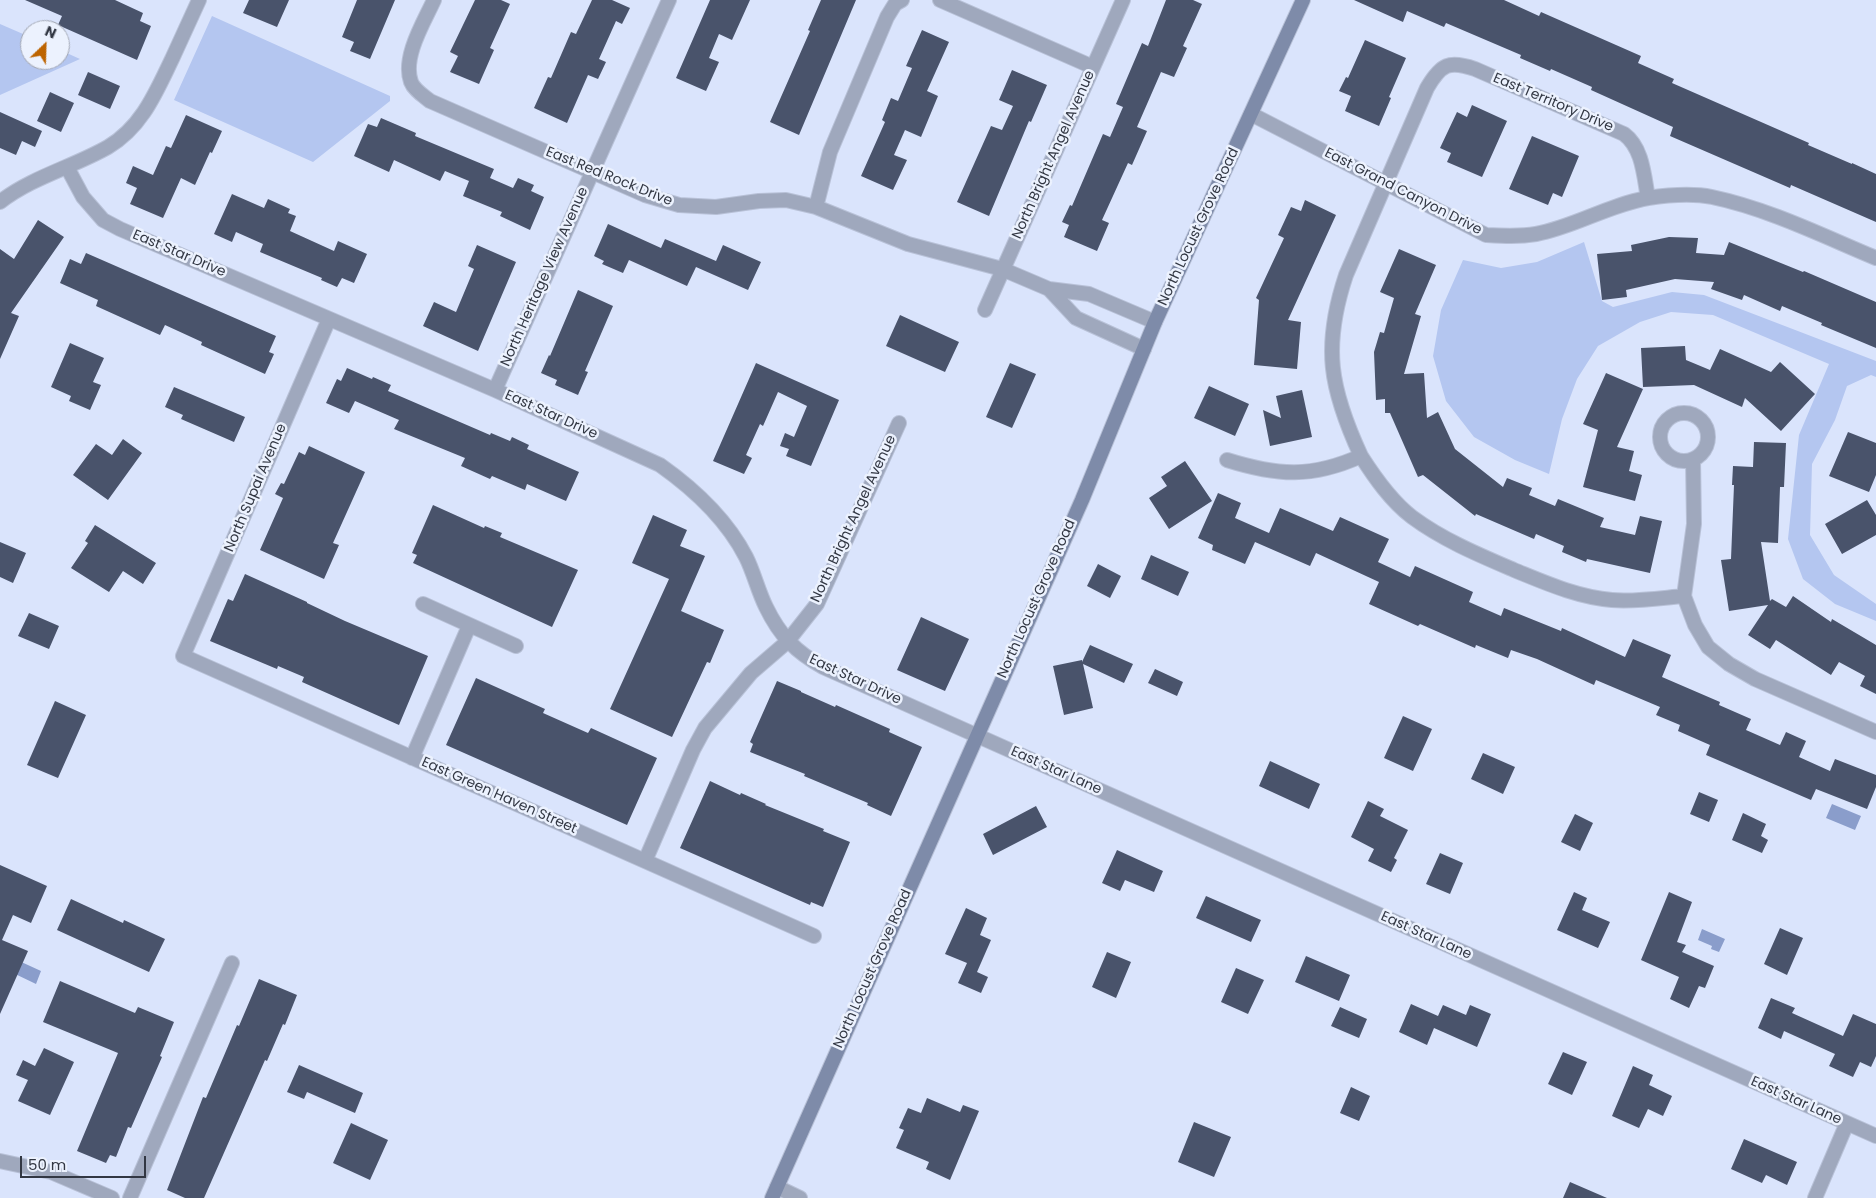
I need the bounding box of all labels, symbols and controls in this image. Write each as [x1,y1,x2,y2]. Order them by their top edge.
north arrow [20,20,70,70]
text: N [42,21,60,43]
street label: North Bright Angel Avenue [1009,68,1099,242]
street label: East Territory Drive [1490,70,1616,136]
street label: East Red Rock Drive [543,144,675,210]
street label: North Locust Grove Road [1155,145,1243,309]
street label: East Grand Canyon Drive [1321,145,1485,239]
street label: North Heritage View Avenue [498,185,592,369]
street label: East Star Drive [130,227,228,281]
street label: East Star Drive [502,387,600,443]
street label: North Supai Avenue [221,421,291,555]
street label: North Bright Angel Avenue [808,433,900,605]
street label: North Locust Grove Road [994,517,1080,681]
street label: East Star Drive [806,651,904,709]
street label: East Star Lane [1008,743,1104,799]
street label: East Green Haven Street [419,754,579,838]
street label: North Locust Grove Road [830,887,916,1051]
street label: East Star Lane [1378,908,1474,964]
street label: East Star Lane [1748,1073,1844,1129]
scale bar [22,1146,149,1178]
text: 50 m [28,1154,66,1175]

